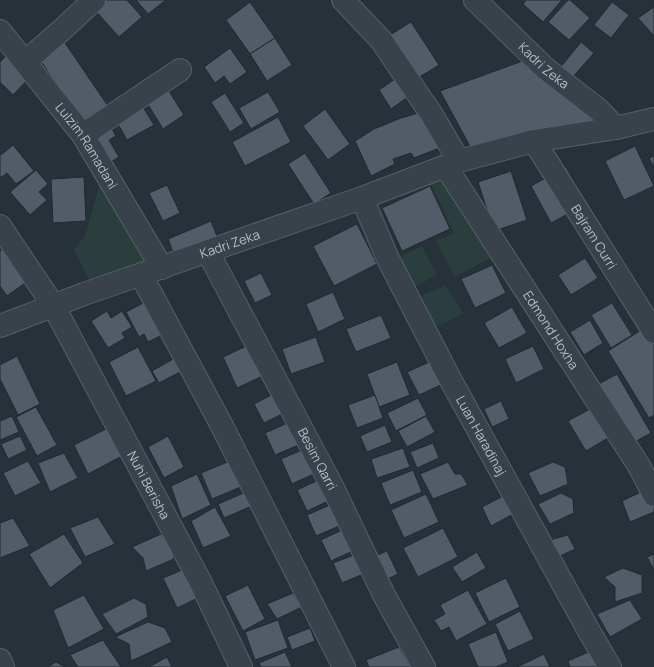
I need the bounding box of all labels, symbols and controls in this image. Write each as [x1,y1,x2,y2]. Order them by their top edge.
street label: Kadri Zeka [515,38,573,93]
street label: Lulzim Ramadani [51,99,122,192]
street label: Bajram Curri [567,201,621,272]
street label: Kadri Zeka [197,225,262,262]
street label: Edmond Hoxha [519,287,583,373]
street label: Luan Haradinaj [452,392,511,479]
street label: Besim Qarri [294,424,341,493]
street label: Nuhi Berisha [123,448,174,522]

